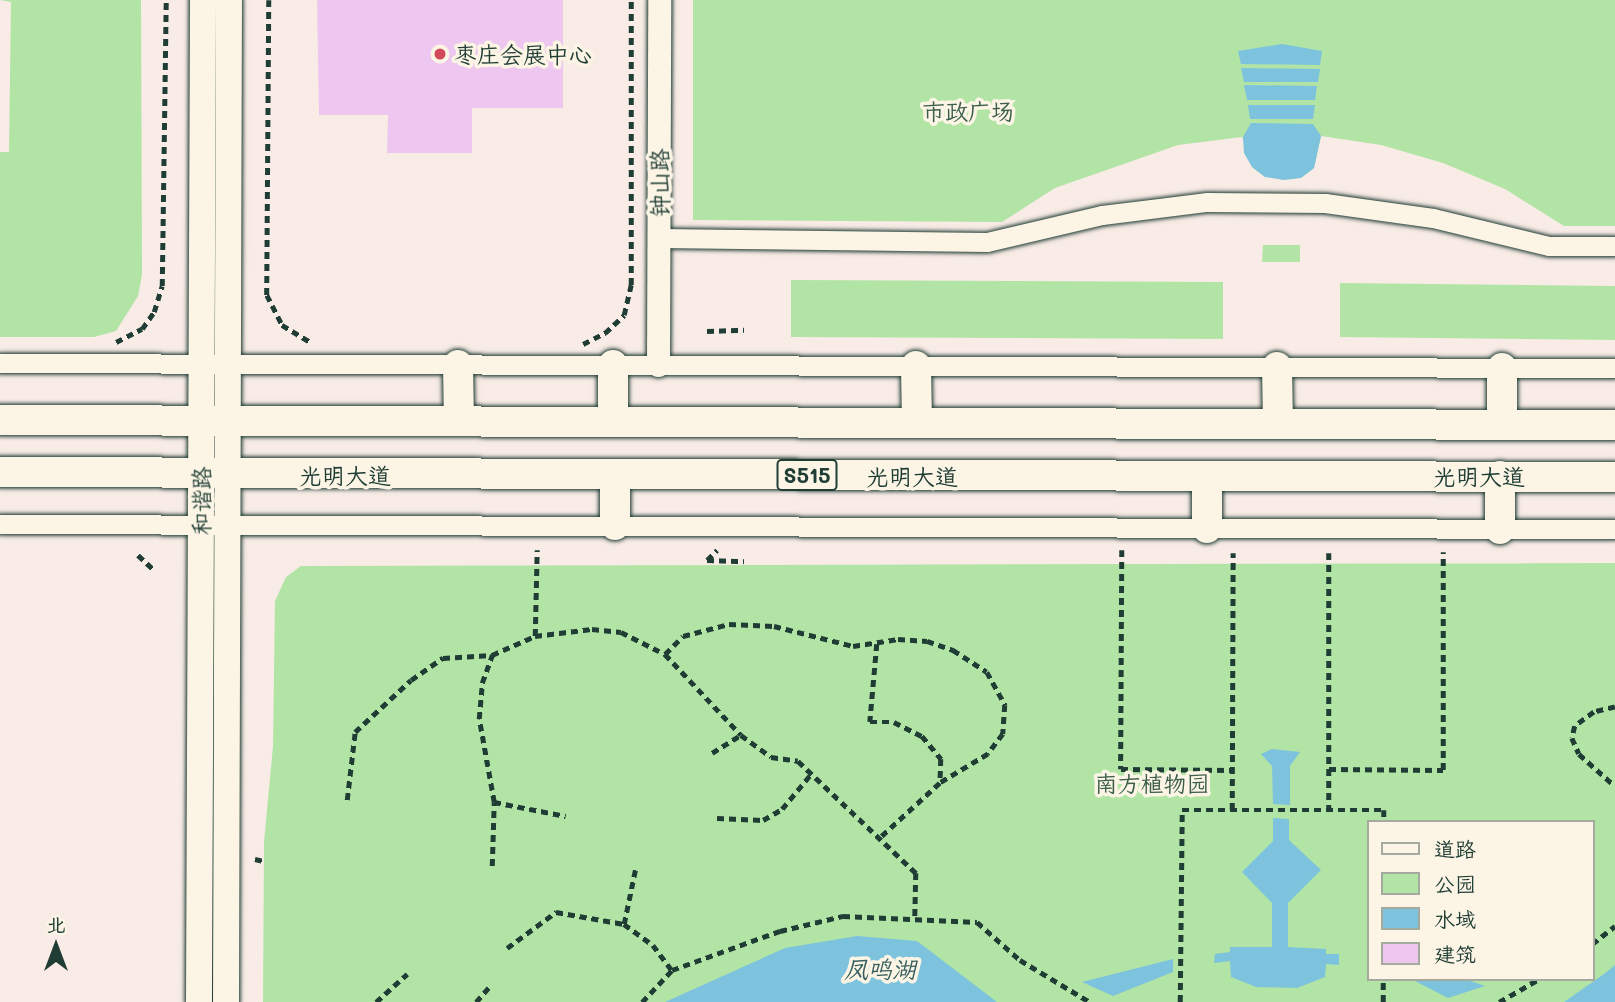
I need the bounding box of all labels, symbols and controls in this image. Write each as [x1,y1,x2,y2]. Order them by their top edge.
place label: 枣庄会展中心 [454,40,592,68]
marker: 枣庄会展中心 [432,46,448,62]
park label: 市政广场 [922,97,1014,125]
street label: 钟山路 [645,149,673,217]
road number: S515 [776,458,838,492]
street label: 光明大道 [299,461,391,489]
street label: 光明大道 [866,462,958,490]
street label: 光明大道 [1433,462,1525,490]
street label: 和谐路 [187,467,215,535]
park label: 南方植物园 [1095,769,1209,797]
legend [1366,820,1594,981]
text: 道路 [1434,835,1476,862]
text: 公园 [1434,870,1476,897]
text: 水域 [1434,905,1476,932]
north arrow [21,911,91,981]
text: 北 [46,912,66,937]
text: 建筑 [1434,940,1476,967]
water label: 凤鸣湖 [844,955,916,983]

